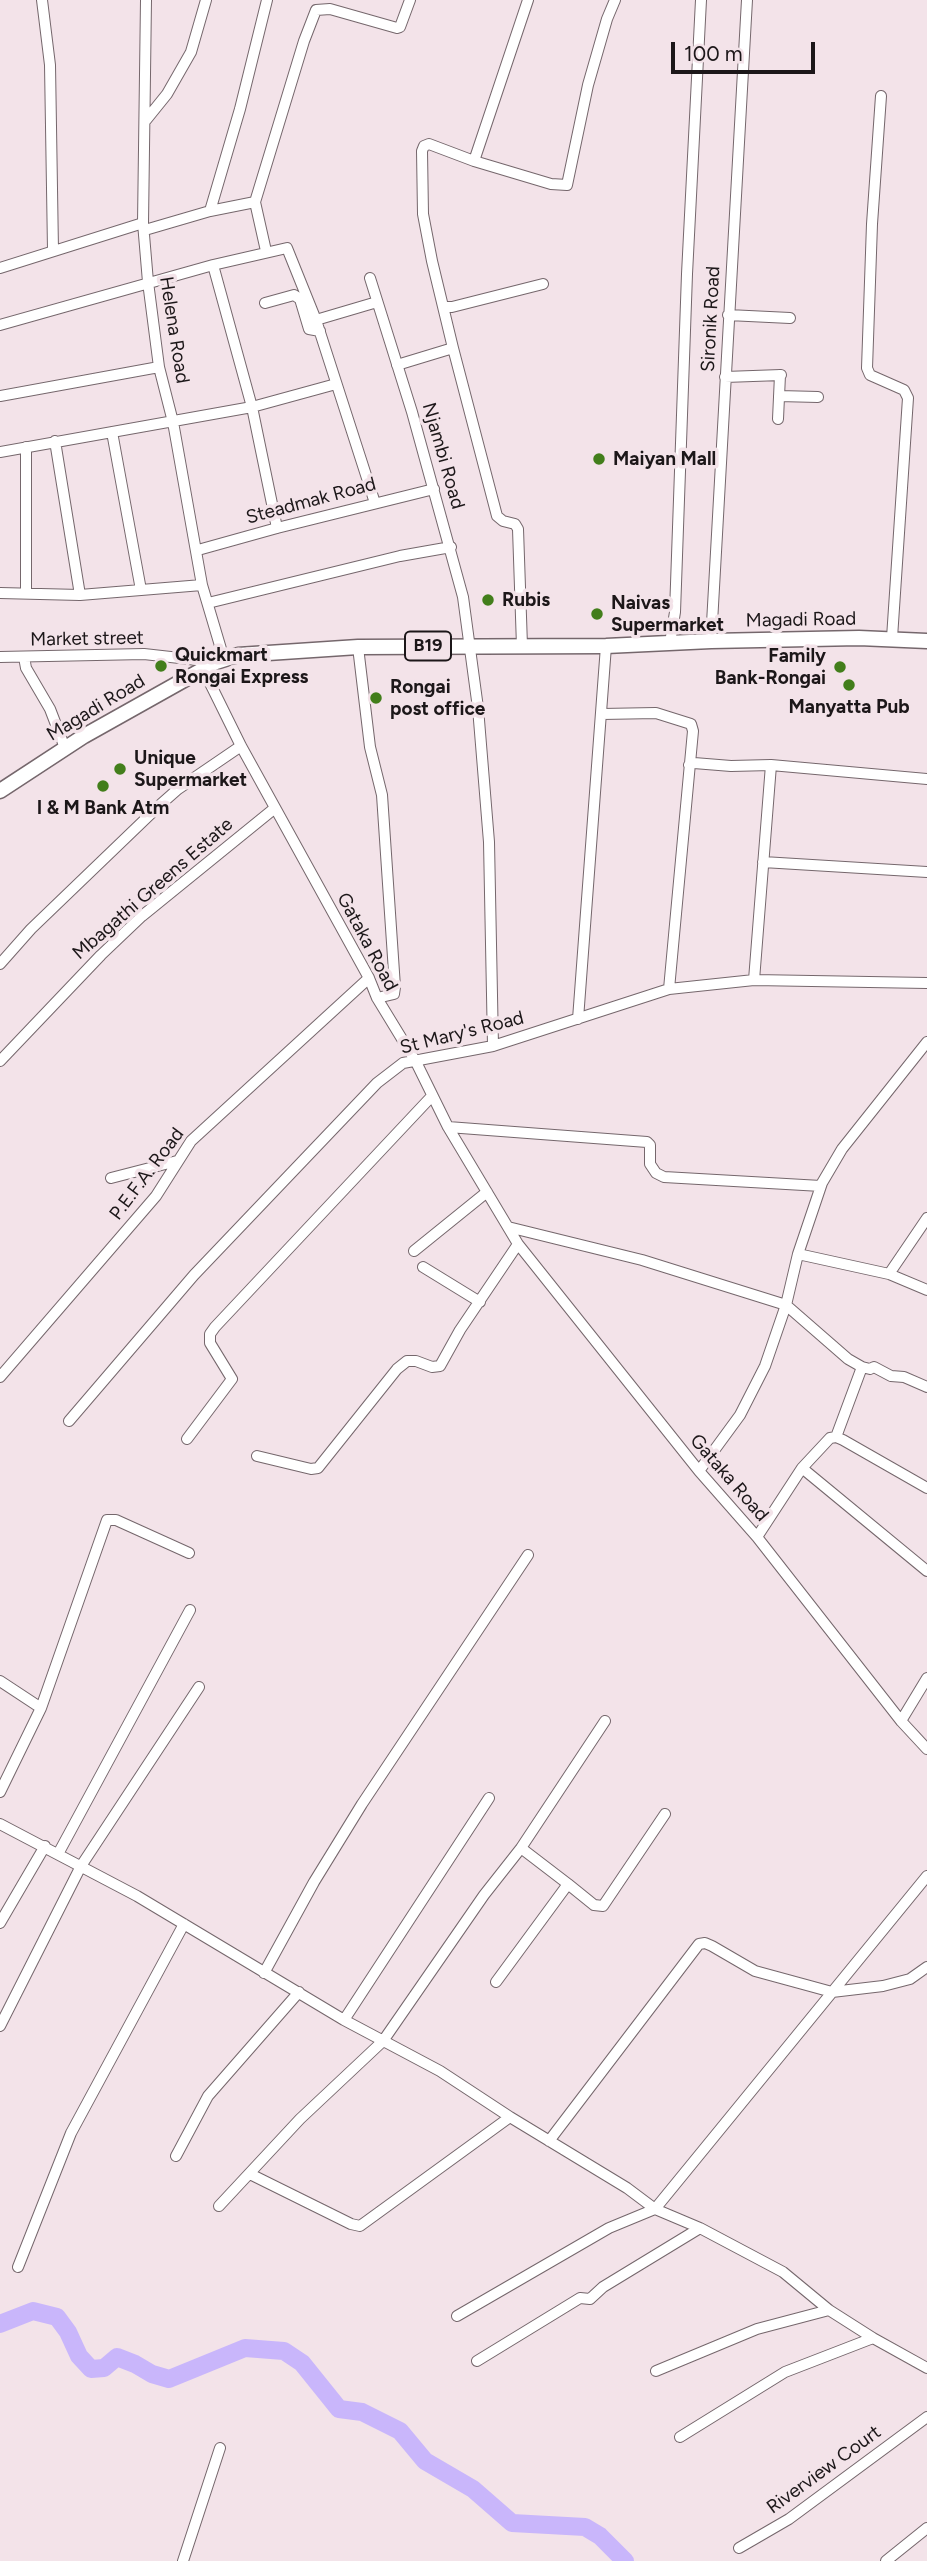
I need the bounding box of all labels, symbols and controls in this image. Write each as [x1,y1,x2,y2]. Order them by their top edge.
scale bar [675,28,818,72]
text: 100 m [684,41,743,66]
street label: Sironik Road [697,265,725,373]
street label: Helena Road [154,275,194,385]
street label: Njambi Road [417,400,469,512]
place label: Maiyan Mall [613,448,716,470]
marker: Maiyan Mall [591,451,607,467]
street label: Steadmak Road [244,473,378,529]
place label: Rubis [502,589,550,611]
marker: Rubis [480,592,496,608]
place label: Naivas Supermarket [611,592,724,636]
marker: Naivas Supermarket [589,606,605,622]
street label: Magadi Road [746,608,856,632]
street label: Market street [30,627,144,651]
road number: B19 [405,632,451,660]
place label: Quickmart Rongai Express [175,644,308,688]
place label: Family Bank-Rongai [715,645,826,689]
marker: Quickmart Rongai Express [153,658,169,674]
marker: Family Bank-Rongai [832,659,848,675]
street label: Magadi Road [43,670,149,746]
place label: Rongai post office [390,676,485,720]
marker: Manyatta Pub [841,677,857,693]
marker: Rongai post office [368,690,384,706]
place label: Manyatta Pub [789,696,909,718]
place label: Unique Supermarket [134,747,247,791]
marker: Unique Supermarket [112,761,128,777]
marker: I & M Bank Atm [95,778,111,794]
place label: I & M Bank Atm [37,797,169,819]
street label: Mbagathi Greens Estate [68,813,238,965]
street label: Gataka Road [332,889,402,995]
street label: St Mary's Road [398,1007,526,1059]
street label: P.E.F.A. Road [105,1123,189,1225]
street label: Gataka Road [685,1430,773,1526]
street label: Riverview Court [762,2421,886,2519]

